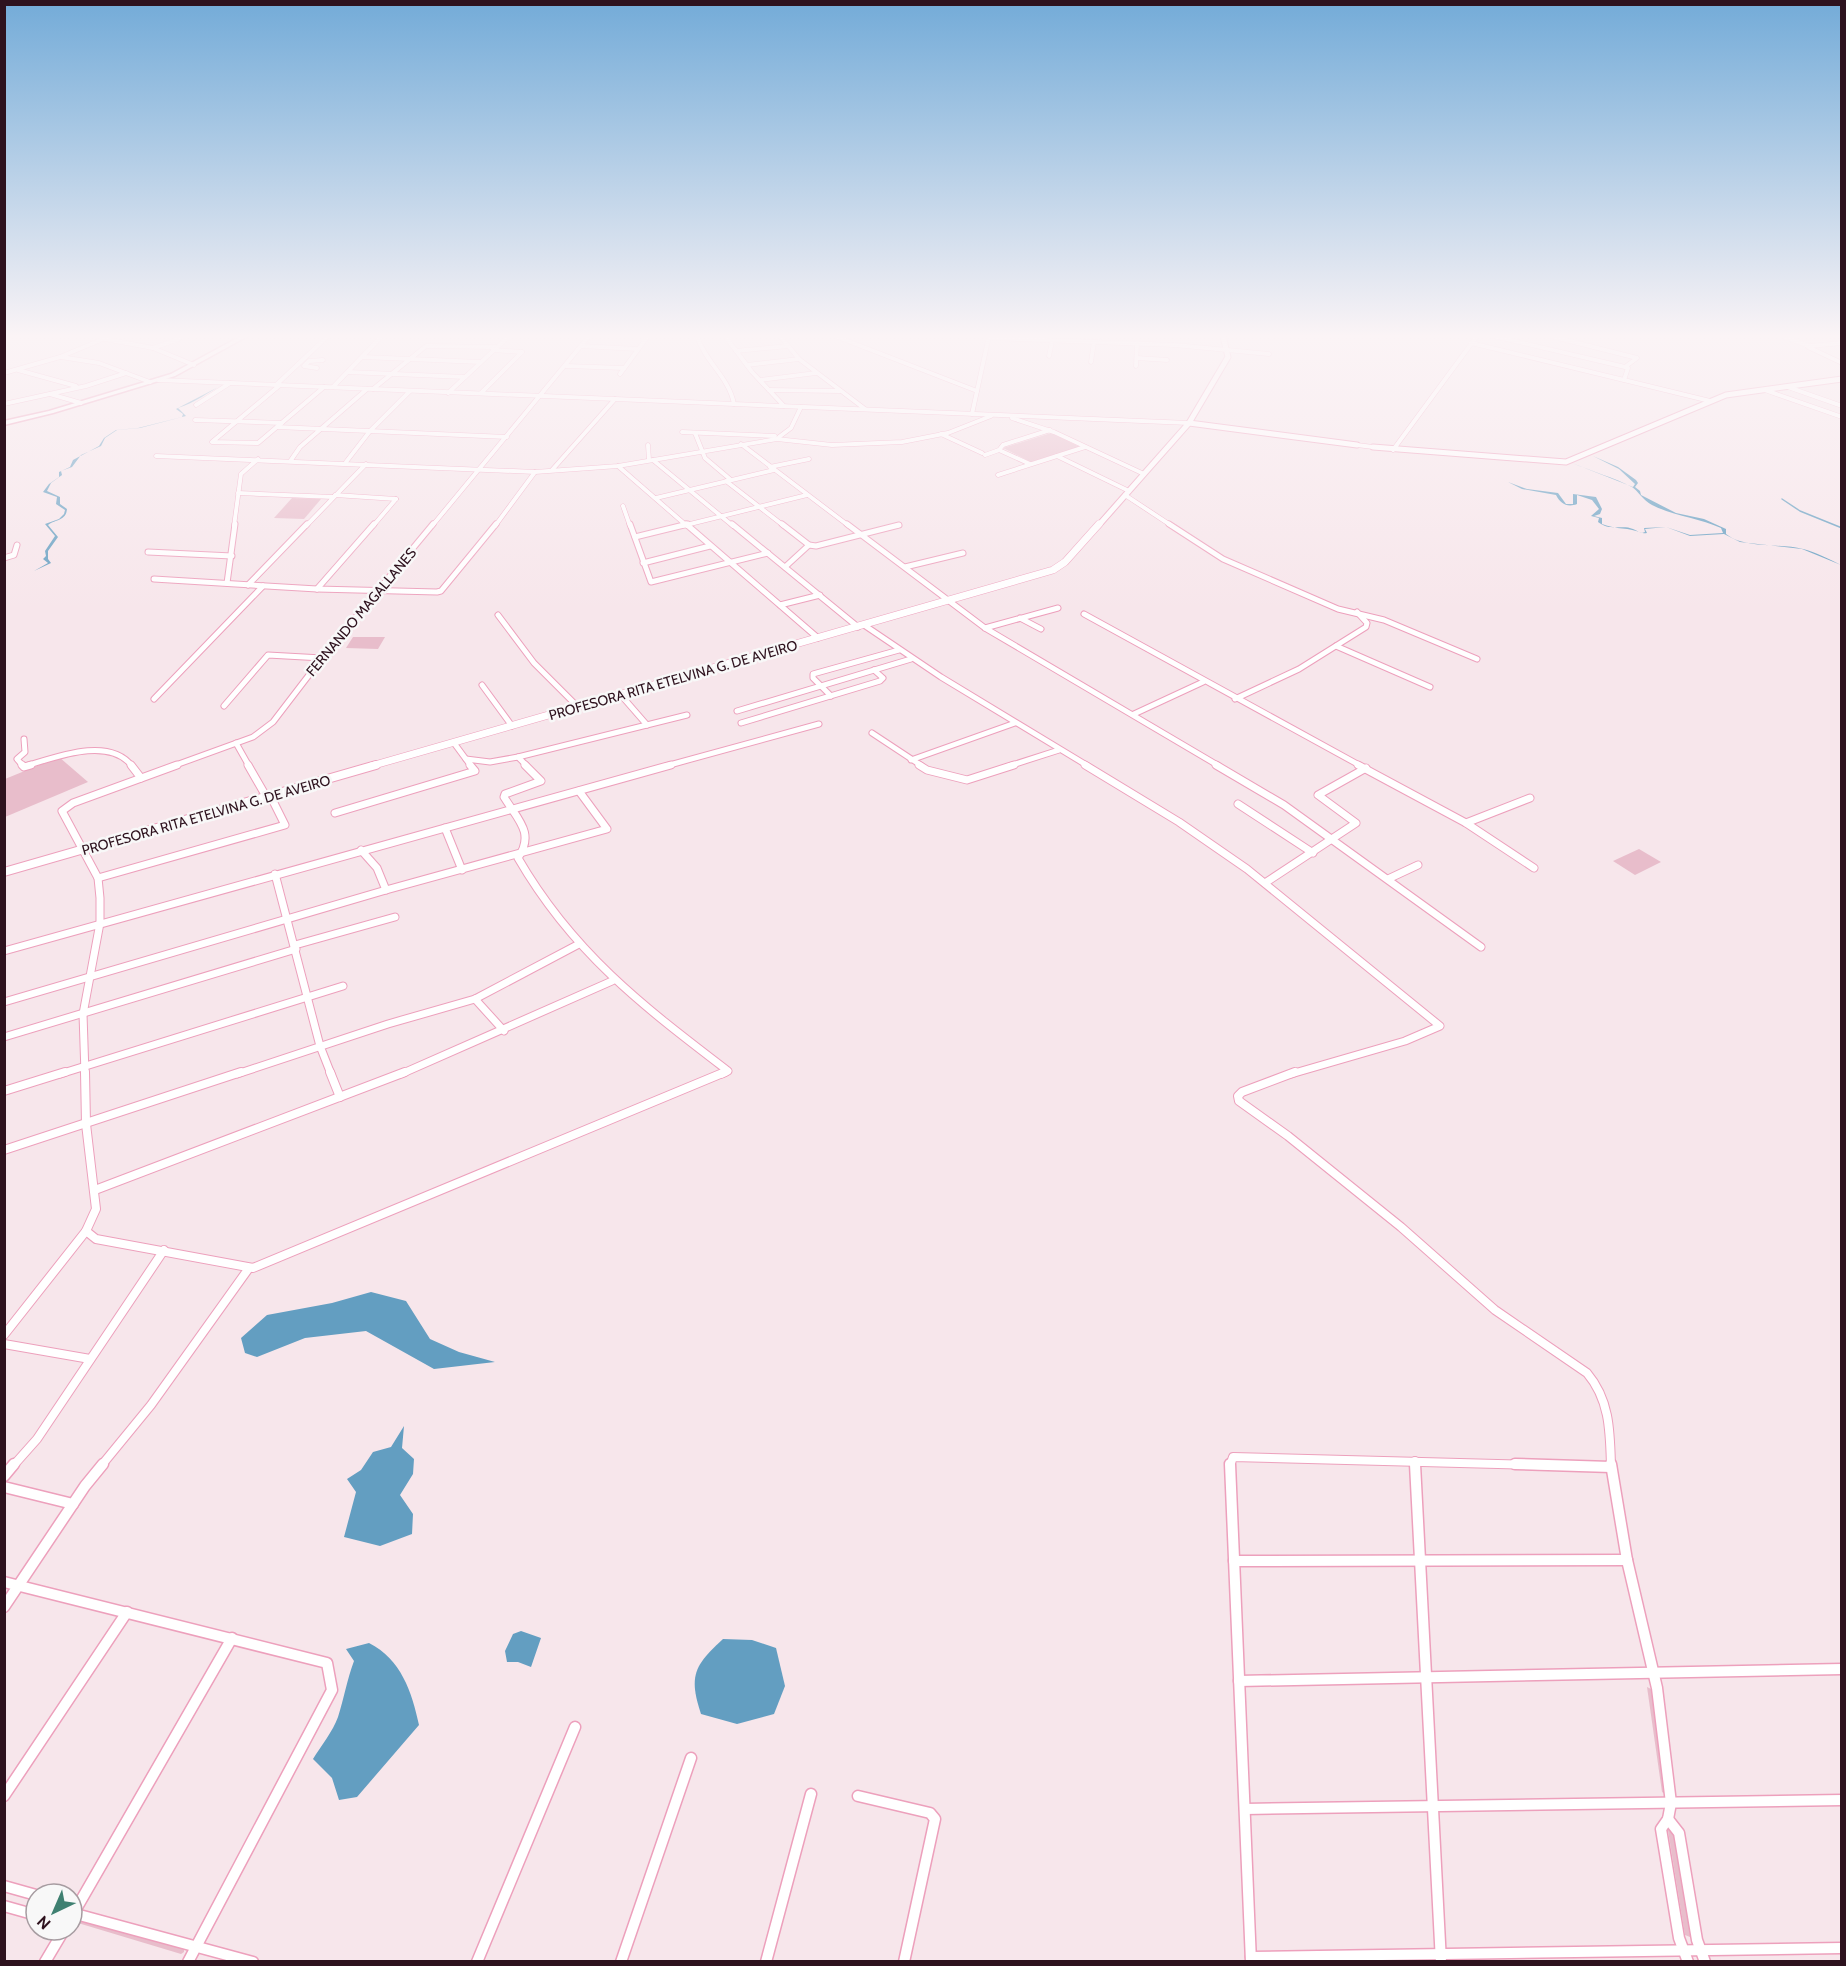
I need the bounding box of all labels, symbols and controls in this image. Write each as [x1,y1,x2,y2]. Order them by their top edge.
street label: FERNANDO MAGALLANES [302,544,420,680]
street label: PROFESORA RITA ETELVINA G. DE AVEIRO [547,636,800,724]
street label: PROFESORA RITA ETELVINA G. DE AVEIRO [80,771,333,859]
north arrow [24,1882,84,1942]
text: N [33,1912,55,1933]

